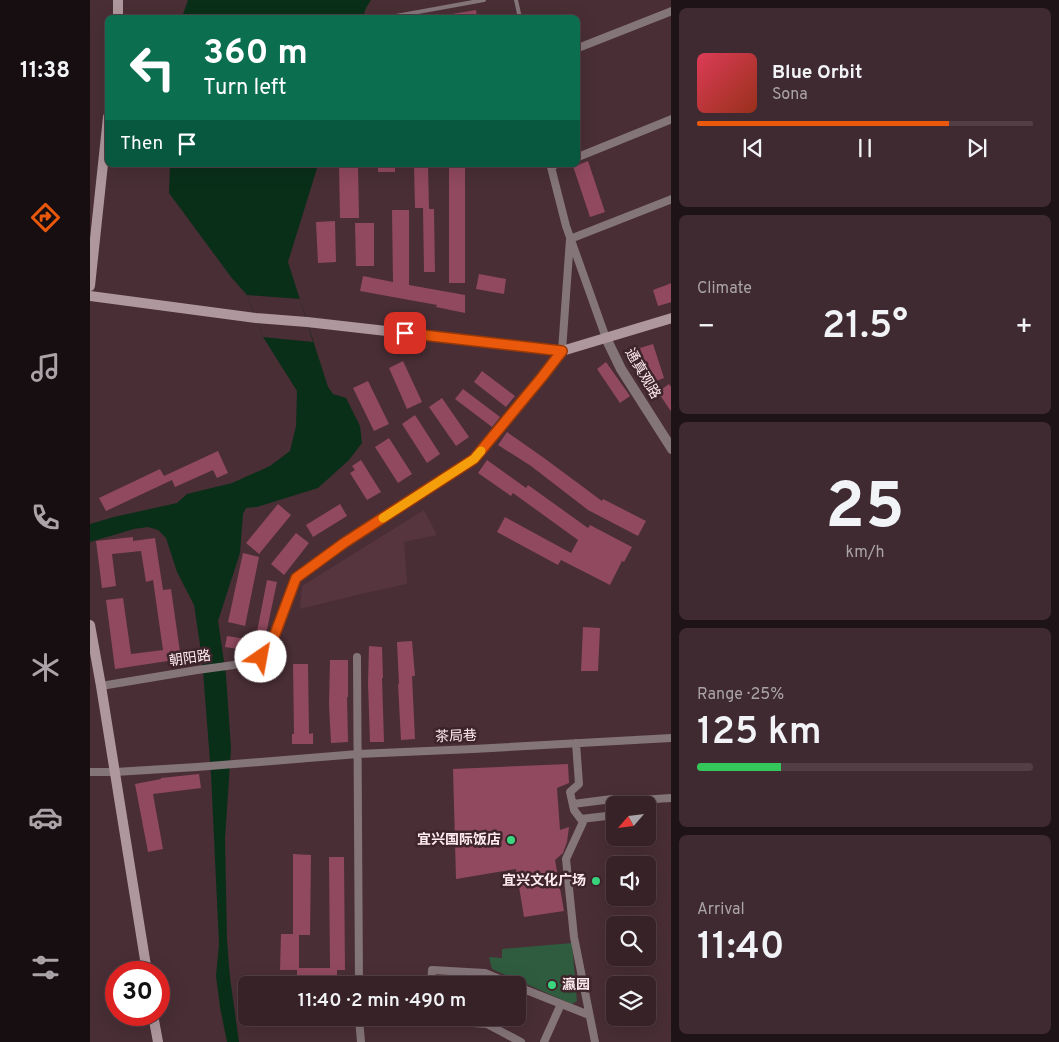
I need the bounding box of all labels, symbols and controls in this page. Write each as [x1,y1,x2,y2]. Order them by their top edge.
text: 360 m [203,32,308,76]
icon: left [120,35,185,100]
text: 11:38 [20,58,70,85]
text: Blue Orbit [772,61,862,85]
text: Turn left [203,75,286,102]
text: Sona [772,85,808,105]
icon: arrive [173,130,201,158]
text: Then [120,132,163,156]
icon: previous [739,134,767,162]
icon: pause [851,134,879,162]
icon: next [963,134,991,162]
icon: directions [28,200,63,235]
text: Climate [697,279,752,299]
text: 21.5° [822,303,908,352]
text: − [697,310,715,346]
text: + [1015,310,1033,346]
pin [384,312,426,354]
icon: arrive [391,319,419,347]
street label: 通真观路 [621,346,663,402]
icon: music [28,350,63,385]
text: 25 [825,469,905,551]
icon: phone [28,500,63,535]
text: km/h [846,543,884,563]
position arrow [234,630,286,682]
street label: 朝阳路 [168,648,212,670]
icon: climate [28,650,63,685]
text: Range · 25% [697,685,784,705]
text: 125 km [697,709,822,758]
street label: 茶局巷 [435,728,477,746]
north arrow [606,796,656,846]
map controls [606,796,656,1026]
icon: car [28,800,63,835]
place label: 宜兴国际饭店 [417,831,501,849]
marker: 宜兴国际饭店 [505,834,517,846]
button: sound [606,856,656,906]
place label: 宜兴文化广场 [502,872,586,890]
marker: 宜兴文化广场 [590,875,602,887]
text: Arrival [697,900,745,920]
button: search [606,916,656,966]
text: 11:40 [697,924,785,973]
icon: filters [28,950,63,985]
speed limit sign: 30 [105,961,170,1026]
button: layers [606,976,656,1026]
place label: 瀛园 [562,977,590,994]
marker: 瀛园 [546,979,558,991]
text: 11:40 · 2 min · 490 m [298,989,466,1013]

